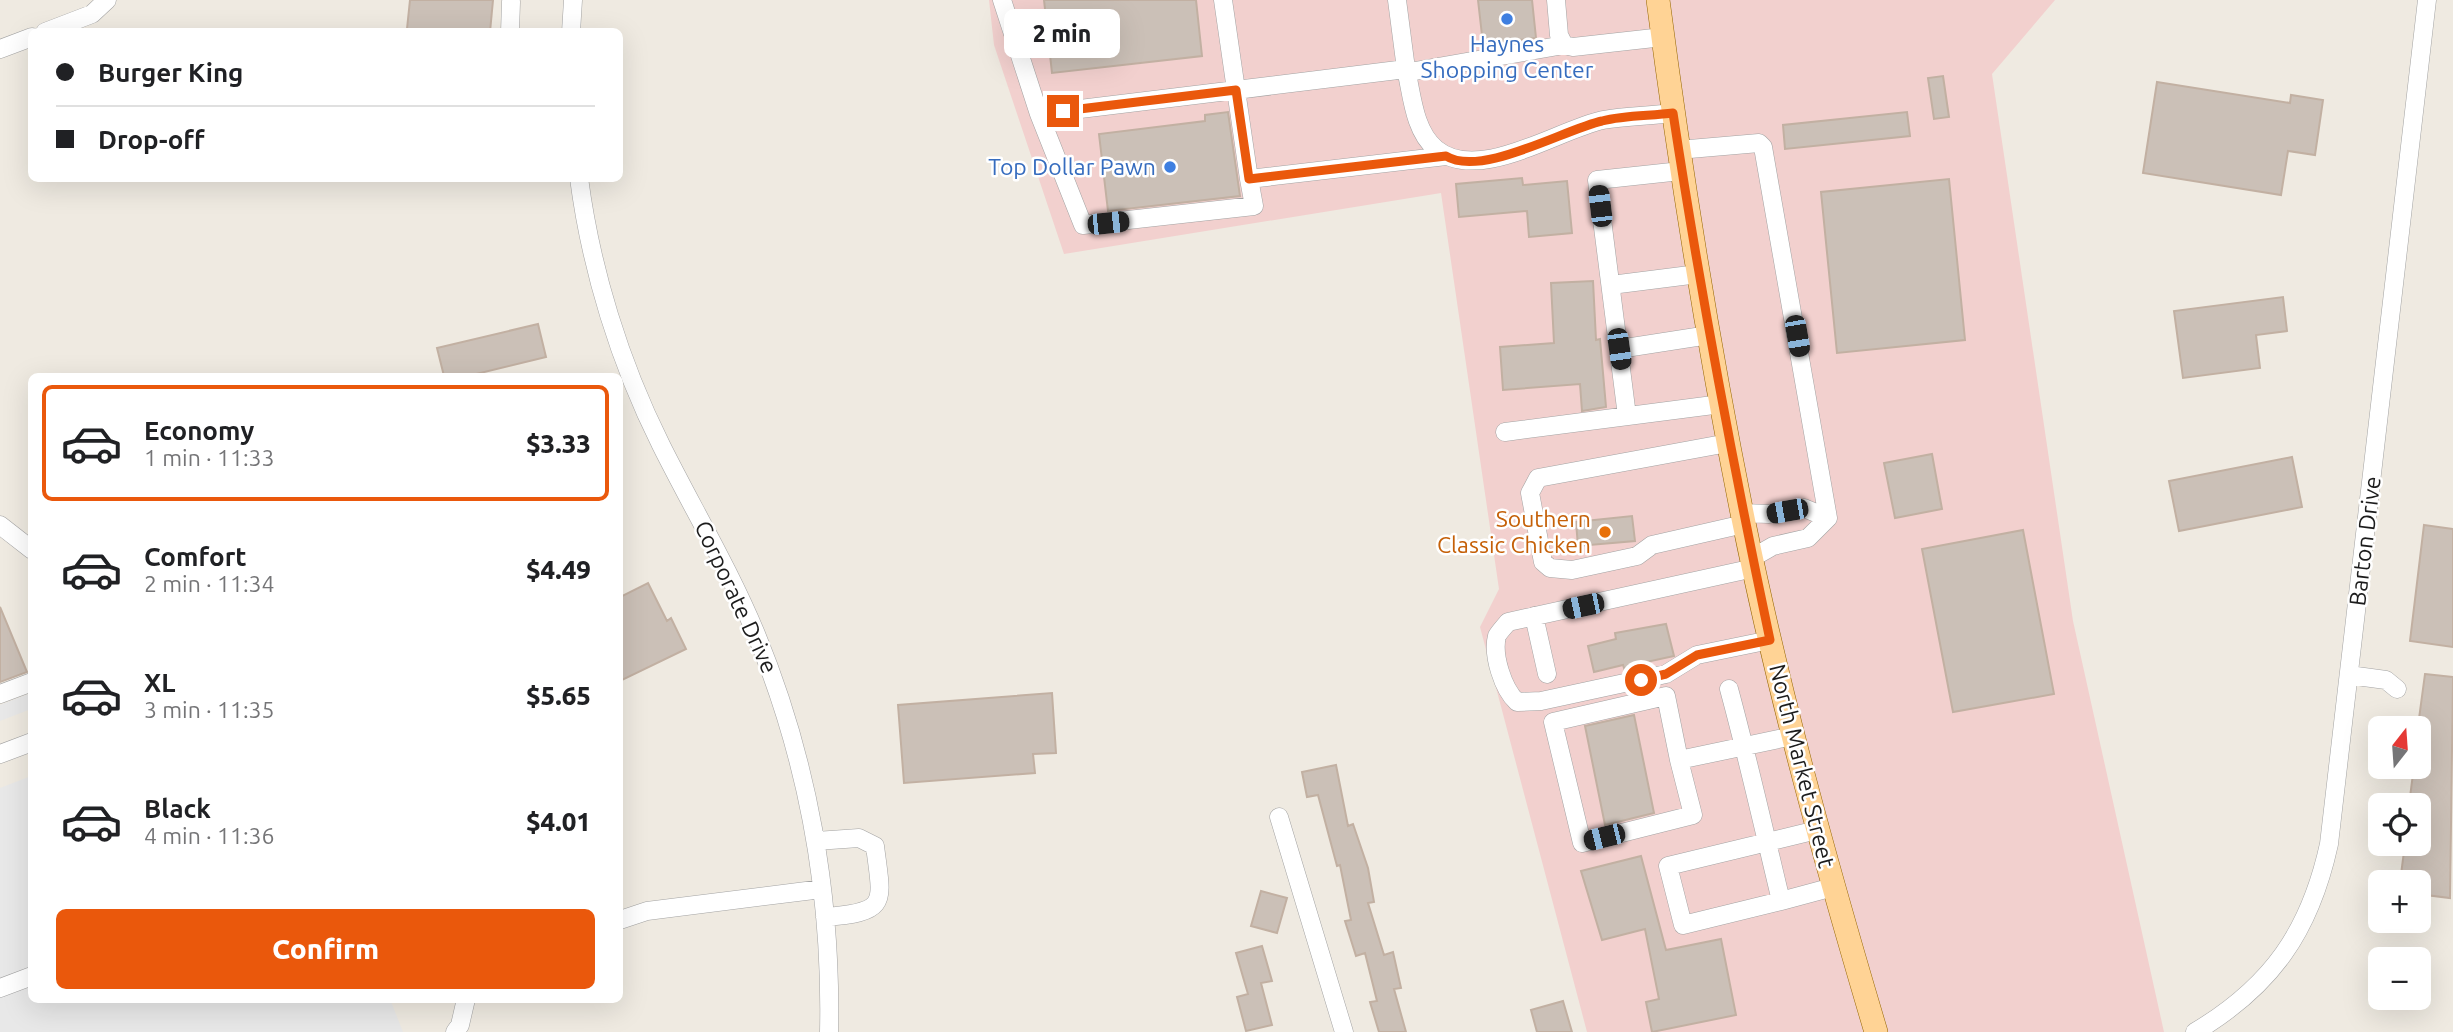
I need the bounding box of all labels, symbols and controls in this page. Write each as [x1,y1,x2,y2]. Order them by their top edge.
callout: 2 min [1005,10,1121,58]
marker: Haynes Shopping Center [1499,11,1515,27]
text: 2 min [1033,21,1091,46]
place label: Haynes Shopping Center [1420,31,1594,82]
text: Burger King [98,58,243,87]
route end [1047,95,1079,127]
text: Drop-off [98,125,205,154]
place label: Top Dollar Pawn [988,154,1156,179]
marker: Top Dollar Pawn [1162,159,1178,175]
car [1588,184,1613,228]
car [1087,210,1130,236]
car [1784,313,1811,359]
car [1606,327,1633,371]
icon: car [60,412,123,475]
text: Economy [144,416,254,445]
text: $3.33 [526,429,591,458]
text: 1 min · 11:33 [144,445,275,470]
street label: Barton Drive [2344,475,2385,607]
car [1765,497,1810,525]
place label: Southern Classic Chicken [1437,506,1591,557]
street label: Corporate Drive [690,517,783,677]
marker: Southern Classic Chicken [1597,524,1613,540]
icon: car [60,538,123,601]
text: Comfort [144,542,247,571]
text: $4.49 [526,555,591,584]
text: 2 min · 11:34 [144,571,275,596]
car [1561,591,1606,621]
street label: North Market Street [1765,661,1840,870]
icon: car [60,664,123,727]
route start [1625,664,1657,696]
text: XL [144,668,175,697]
text: $5.65 [526,681,591,710]
text: 3 min · 11:35 [144,697,275,722]
north arrow [2368,716,2431,779]
map controls [2368,716,2431,1010]
icon: car [60,790,123,853]
button: locate [2368,793,2431,856]
text: Black [144,794,211,823]
text: $4.01 [526,807,591,836]
car [1582,822,1627,852]
text: 4 min · 11:36 [144,823,275,848]
button: + [2368,870,2431,933]
button: Confirm [56,909,595,989]
button: − [2368,947,2431,1010]

